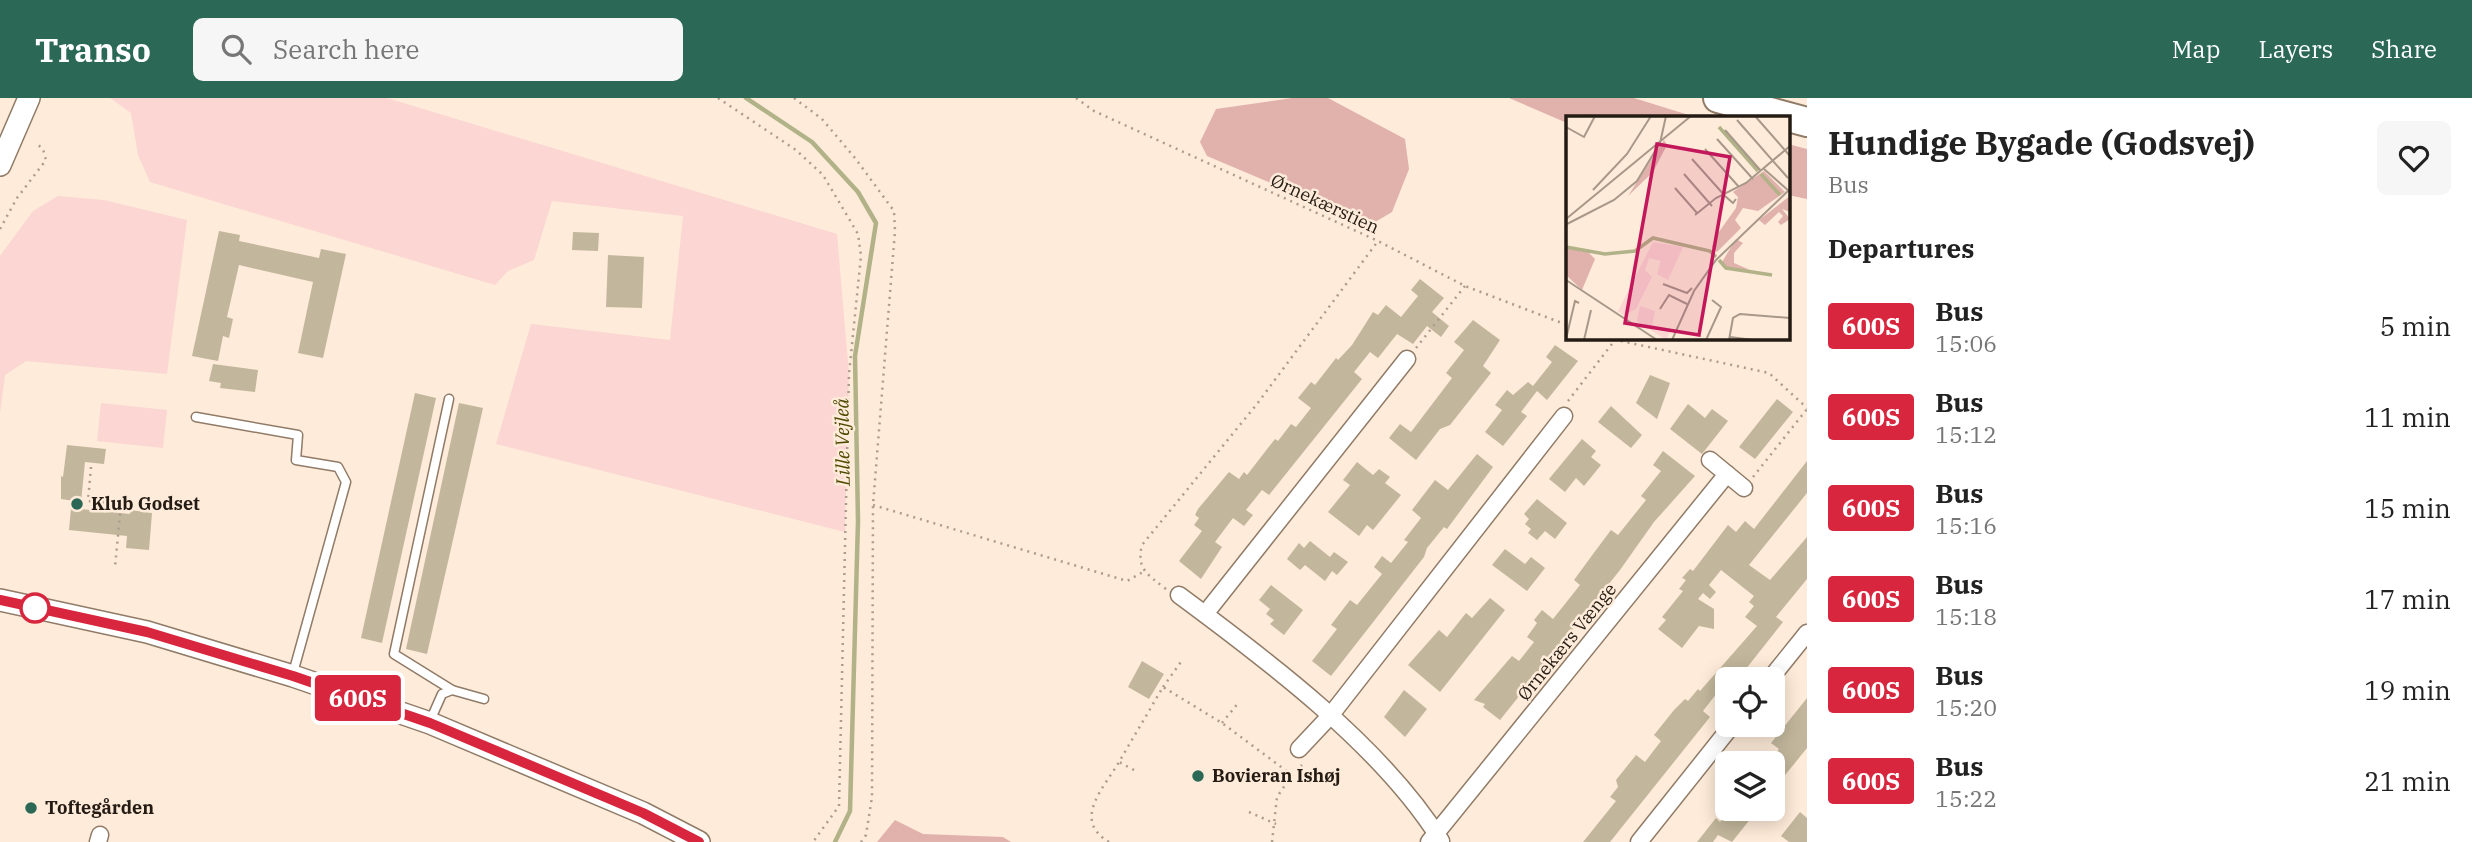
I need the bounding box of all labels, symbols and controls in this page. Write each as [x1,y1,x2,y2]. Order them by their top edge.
search box [193,18,683,81]
text: Transo [35,28,151,71]
icon: search [217,30,255,68]
text: Search here [273,32,420,66]
text: Map [2172,33,2220,65]
text: Layers [2258,33,2333,65]
text: Share [2371,33,2437,65]
inset map [1566,116,1790,340]
text: Hundige Bygade (Godsvej) [1828,121,2255,164]
button: heart [2377,121,2451,195]
street label: Ørnekærstien [1267,168,1383,239]
text: Bus [1828,169,1869,199]
text: Departures [1828,231,1974,265]
text: Bus [1935,294,1983,328]
text: 5 min [2380,309,2451,343]
text: 600S [1842,310,1900,342]
text: 15:06 [1935,328,1997,358]
text: Bus [1935,385,1983,419]
water label: Lille Vejleå [829,397,855,487]
text: 11 min [2364,400,2451,434]
text: 600S [1842,401,1900,433]
text: 15:12 [1935,419,1997,449]
text: Bus [1935,476,1983,510]
text: 15 min [2364,491,2451,525]
place label: Klub Godset [91,492,200,515]
text: 600S [1842,492,1900,524]
marker: Klub Godset [69,496,85,512]
text: 15:16 [1935,510,1997,540]
text: Bus [1935,567,1983,601]
street label: Ørnekærs Vænge [1512,578,1621,705]
text: 17 min [2364,582,2451,616]
text: 600S [1842,583,1900,615]
unlabelled marker [20,593,50,623]
text: 15:18 [1935,601,1997,631]
text: Bus [1935,658,1983,692]
map controls [1715,667,1785,821]
button: locate [1715,667,1785,737]
text: 19 min [2364,673,2451,707]
text: 600S [1842,674,1900,706]
line badge: 600S [309,675,407,721]
text: 600S [329,682,387,714]
text: 15:20 [1935,692,1997,722]
text: Bus [1935,749,1983,783]
button: layers [1715,751,1785,821]
place label: Bovieran Ishøj [1212,764,1341,787]
text: 21 min [2364,764,2451,798]
text: 600S [1842,765,1900,797]
marker: Bovieran Ishøj [1190,768,1206,784]
text: 15:22 [1935,783,1997,813]
place label: Toftegården [45,796,154,819]
marker: Toftegården [23,800,39,816]

